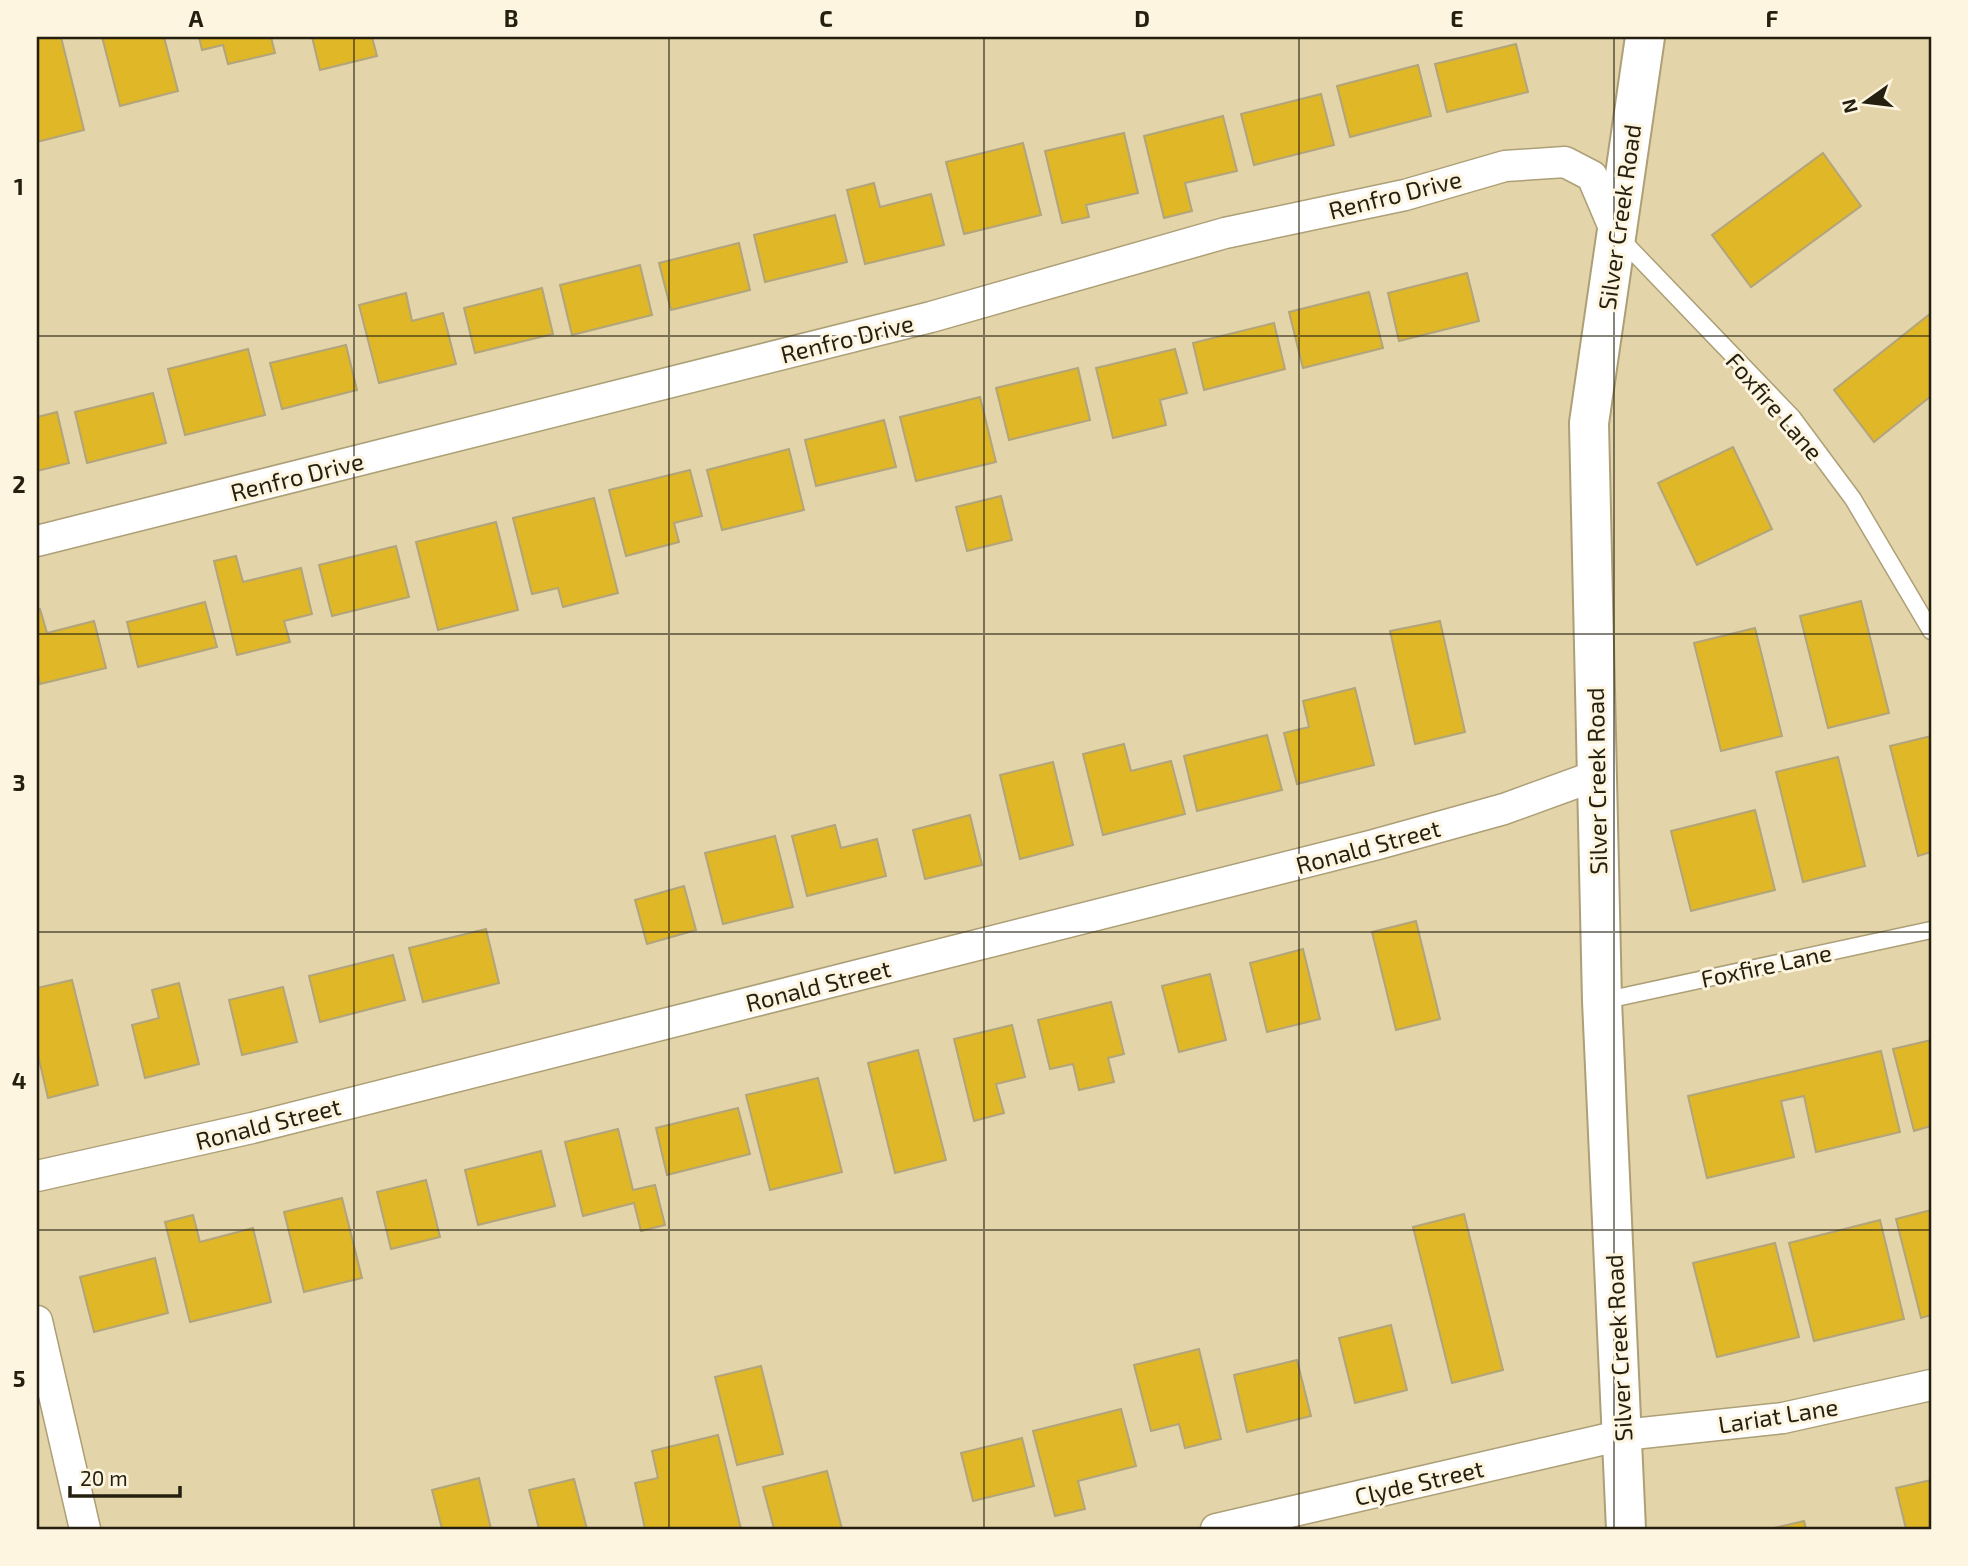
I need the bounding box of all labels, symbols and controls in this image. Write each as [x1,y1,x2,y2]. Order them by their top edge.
text: A [188,4,204,32]
text: B [504,4,518,32]
text: C [819,4,833,32]
text: D [1134,4,1150,32]
text: E [1450,4,1464,32]
text: F [1766,4,1779,32]
north arrow [1832,66,1902,136]
text: N [1836,97,1862,116]
street label: Silver Creek Road [1592,122,1646,312]
street label: Renfro Drive [1326,163,1464,225]
text: 1 [14,172,24,200]
street label: Renfro Drive [778,307,916,369]
street label: Foxfire Lane [1720,346,1830,466]
street label: Renfro Drive [228,445,366,507]
text: 2 [12,470,26,498]
street label: Silver Creek Road [1580,687,1612,875]
text: 3 [12,768,26,796]
street label: Ronald Street [1293,813,1443,879]
street label: Foxfire Lane [1698,937,1834,993]
street label: Ronald Street [742,953,894,1017]
text: 4 [12,1066,26,1094]
street label: Ronald Street [192,1091,344,1155]
street label: Silver Creek Road [1599,1254,1637,1442]
text: 5 [13,1364,25,1392]
street label: Lariat Lane [1716,1391,1840,1439]
street label: Clyde Street [1352,1453,1486,1511]
scale bar [70,1454,180,1498]
text: 20 m [80,1465,128,1490]

